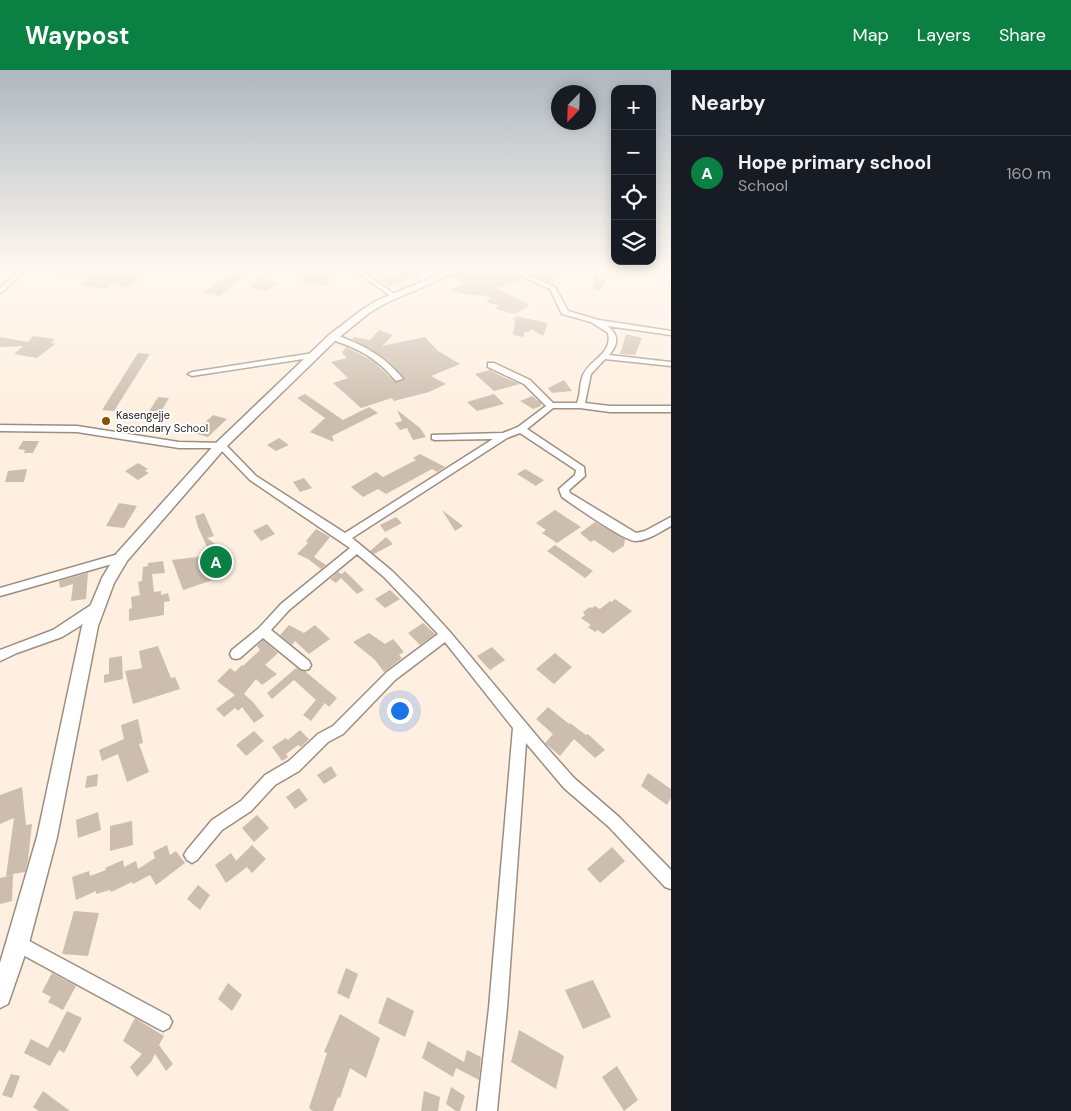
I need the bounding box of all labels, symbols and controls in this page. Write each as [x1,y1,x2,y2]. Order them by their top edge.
text: Waypost [25,20,129,51]
text: Map [853,23,889,47]
text: Layers [917,23,971,47]
text: Share [999,23,1046,47]
north arrow [551,85,596,130]
map controls [611,85,656,265]
button: + [611,85,656,130]
text: Nearby [691,89,765,117]
button: − [611,130,656,175]
text: Hope primary school [738,150,931,175]
text: A [701,163,713,184]
text: 160 m [1007,163,1051,184]
button: locate [611,175,656,220]
text: School [738,175,788,196]
button: layers [611,220,656,265]
place label: Kasengejje Secondary School [116,408,208,435]
marker: Kasengejje Secondary School [100,415,112,427]
pin: A [200,543,232,581]
your location [387,698,413,724]

